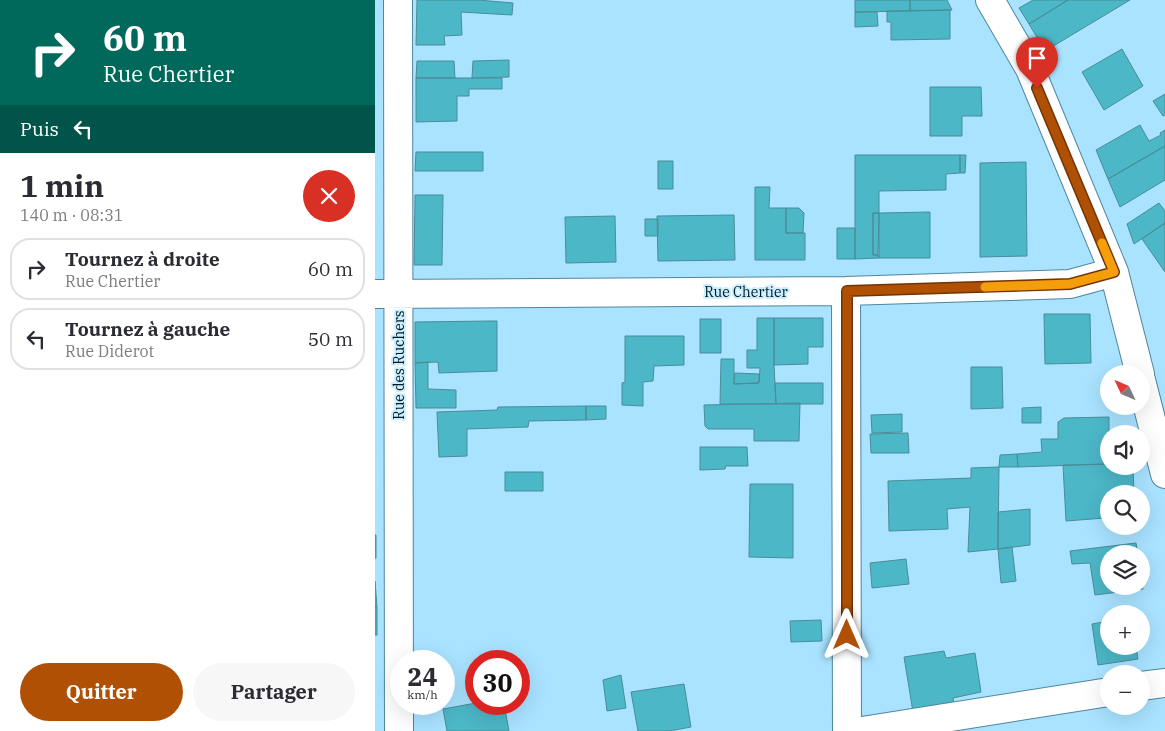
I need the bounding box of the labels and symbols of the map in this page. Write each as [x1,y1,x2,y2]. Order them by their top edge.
pin [1016,37,1058,88]
street label: Rue Chertier [704,283,789,301]
street label: Rue des Ruchers [390,310,408,420]
north arrow [1100,365,1150,415]
position arrow [820,608,872,660]
speed limit sign: 30 [465,650,530,715]

